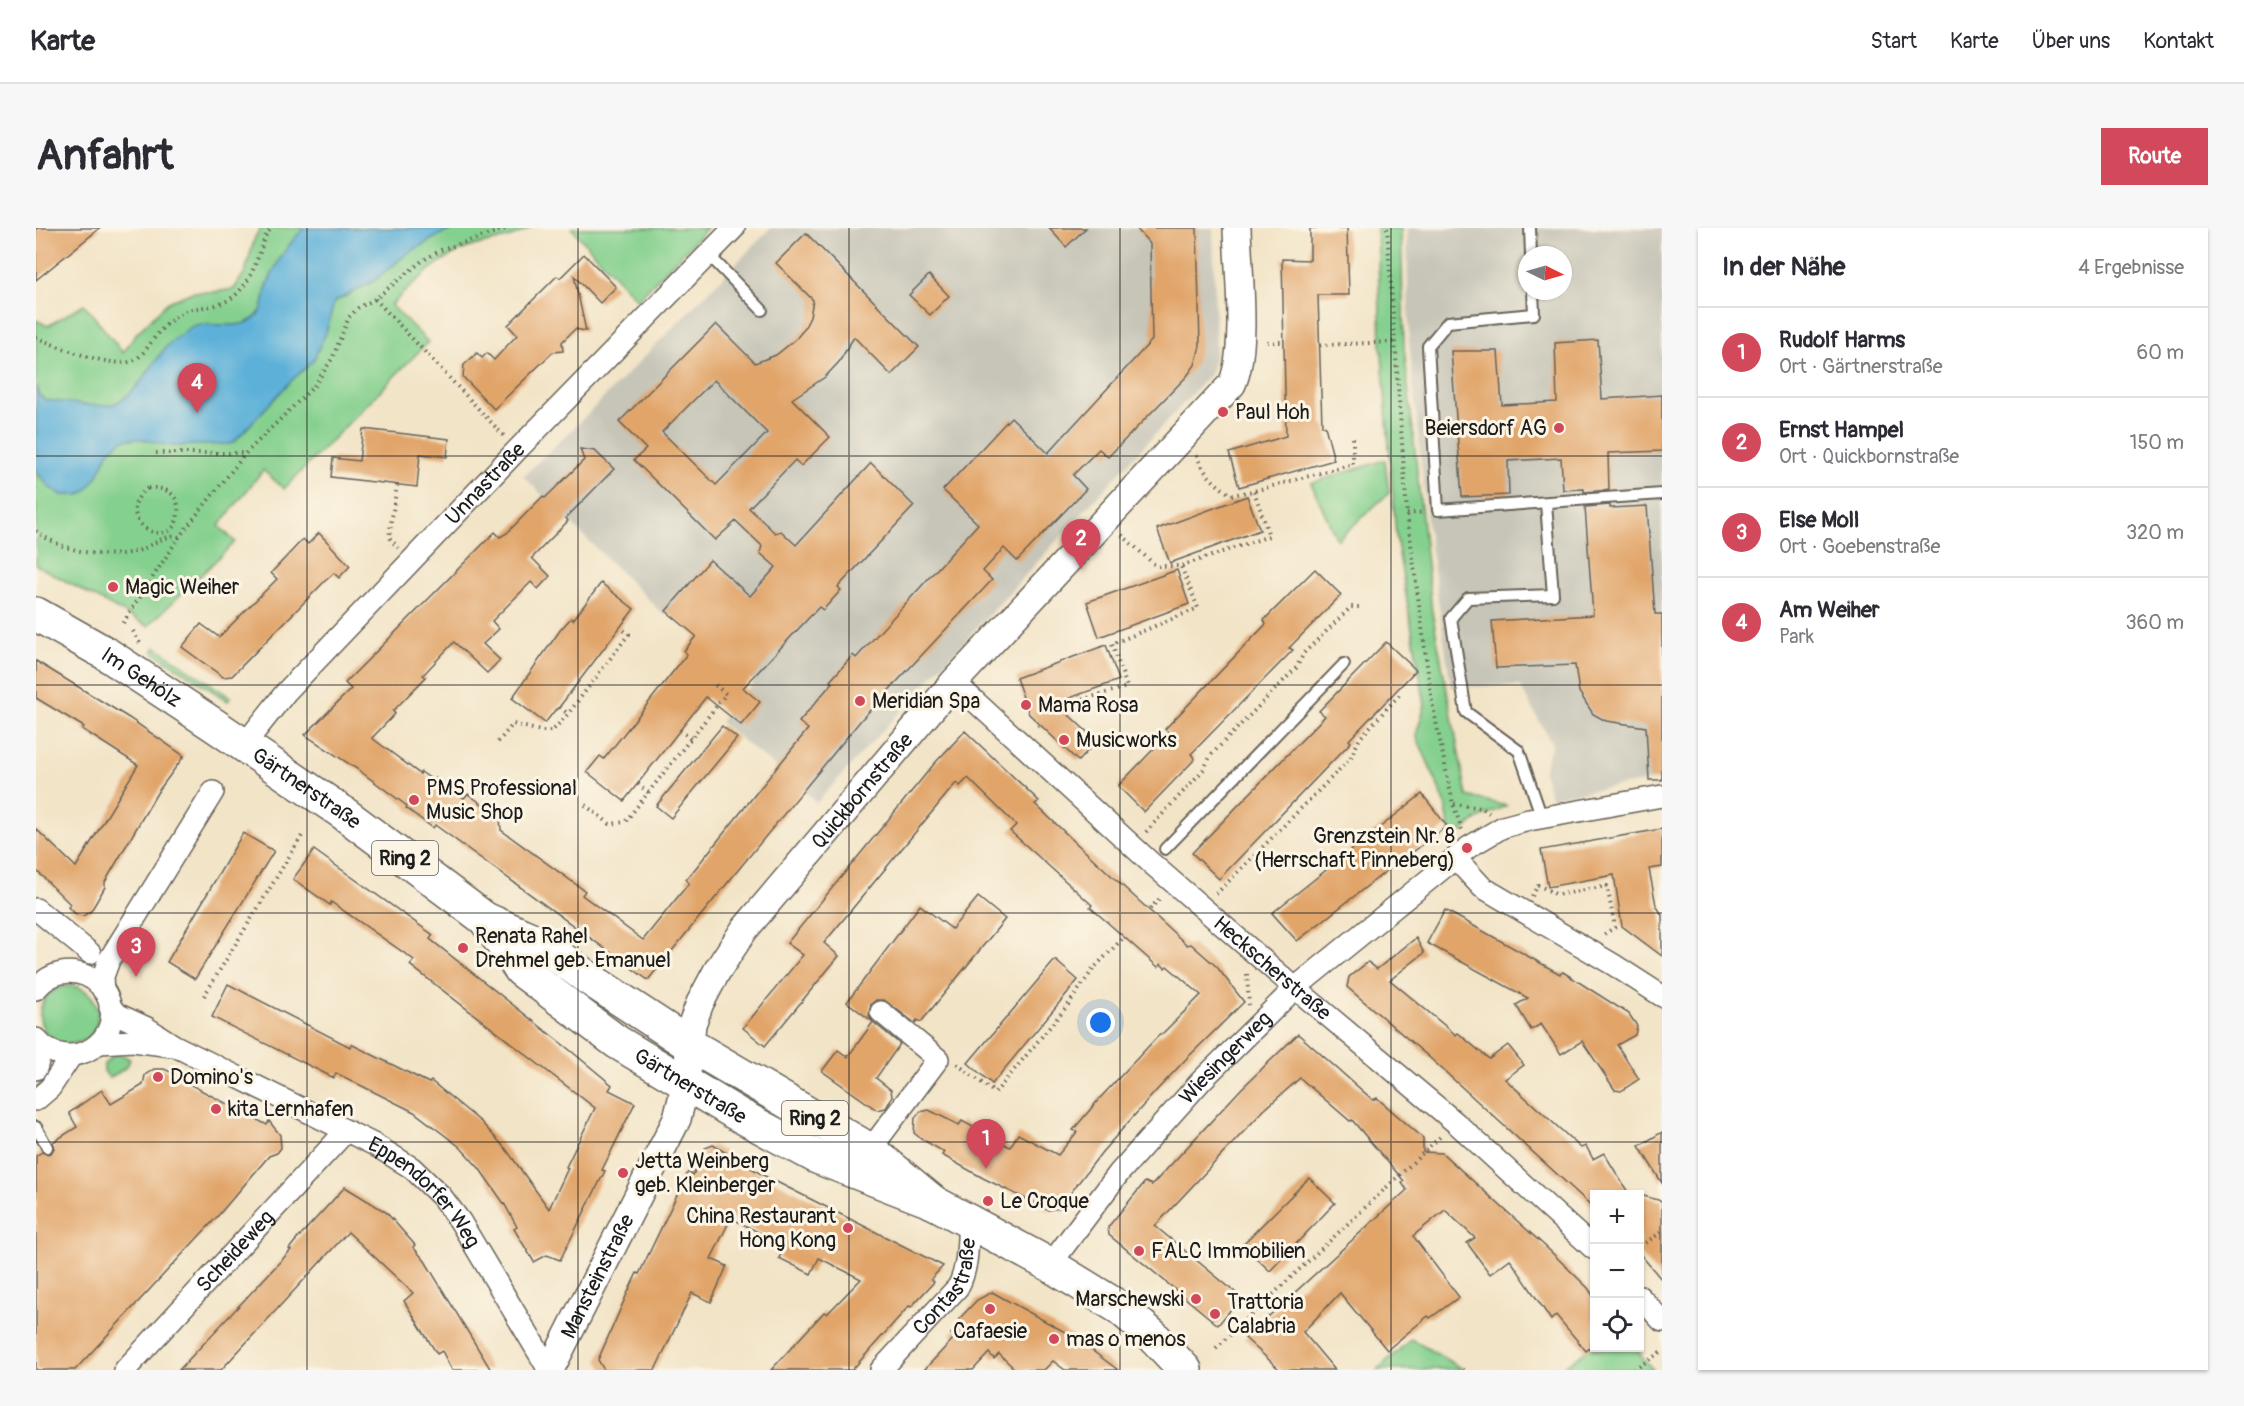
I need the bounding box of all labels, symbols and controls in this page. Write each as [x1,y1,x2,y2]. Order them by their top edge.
text: Karte [30,24,95,59]
text: Start [1871,28,1917,55]
text: Karte [1950,28,1999,55]
text: Über uns [2032,28,2110,55]
text: Kontakt [2143,28,2214,55]
button: Route [2101,128,2208,185]
text: Anfahrt [36,130,174,182]
north arrow [1518,246,1572,300]
text: In der Nähe [1722,251,1845,283]
text: 4 Ergebnisse [2078,255,2184,280]
text: Rudolf Harms [1779,326,1905,354]
text: 1 [1738,340,1745,365]
text: 60 m [2137,340,2184,365]
text: Ort · Gärtnerstraße [1779,354,1943,379]
pin: 4 [178,364,216,413]
place label: Paul Hoh [1235,399,1310,426]
marker: Paul Hoh [1216,405,1230,419]
place label: Beiersdorf AG [1425,415,1547,442]
text: Ernst Hampel [1779,416,1904,444]
marker: Beiersdorf AG [1552,421,1566,435]
text: 2 [1736,430,1747,455]
text: 150 m [2130,430,2184,455]
street label: Unnastraße [440,436,532,531]
text: Ort · Quickbornstraße [1779,444,1959,469]
text: Else Moll [1779,506,1859,534]
pin: 2 [1062,520,1100,569]
text: 3 [1736,520,1747,545]
text: 320 m [2126,520,2184,545]
text: Ort · Goebenstraße [1779,534,1940,559]
place label: Magic Weiher [125,574,240,601]
marker: Magic Weiher [106,580,120,594]
text: Am Weiher [1779,596,1880,624]
text: 4 [1736,610,1747,635]
text: 360 m [2125,610,2184,635]
text: Park [1779,624,1814,649]
street label: Im Gehölz [96,641,187,714]
place label: Meridian Spa [872,688,980,715]
place label: Mama Rosa [1038,692,1138,719]
marker: Meridian Spa [853,694,867,708]
marker: Mama Rosa [1019,698,1033,712]
street label: Quickbornstraße [805,727,920,855]
place label: Musicworks [1076,727,1177,754]
marker: Musicworks [1057,733,1071,747]
street label: Gärtnerstraße [246,742,367,836]
place label: PMS Professional Music Shop [426,775,577,826]
marker: PMS Professional Music Shop [407,793,421,807]
place label: Grenzstein Nr. 8 (Herrschaft Pinneberg) [1254,823,1455,874]
road number: Ring 2 [372,841,438,875]
marker: Grenzstein Nr. 8 (Herrschaft Pinneberg) [1460,841,1474,855]
street label: Heckscherstraße [1208,910,1337,1027]
place label: Renata Rahel Drehmel geb. Emanuel [475,923,671,974]
pin: 3 [116,928,156,977]
marker: Renata Rahel Drehmel geb. Emanuel [456,941,470,955]
street label: Wiesingerweg [1174,1006,1278,1110]
your location [1086,1008,1115,1037]
street label: Gärtnerstraße [629,1042,752,1131]
place label: Domino's [170,1064,254,1091]
marker: Domino's [151,1070,165,1084]
place label: kita Lernhafen [228,1096,354,1123]
road number: Ring 2 [782,1101,848,1135]
marker: kita Lernhafen [209,1102,223,1116]
pin: 1 [966,1120,1006,1169]
street label: Eppendorfer Weg [364,1131,486,1253]
place label: Jetta Weinberg geb. Kleinberger [635,1148,776,1199]
marker: Jetta Weinberg geb. Kleinberger [616,1166,630,1180]
place label: Le Croque [1000,1188,1089,1215]
map controls [1590,1190,1644,1352]
button: + [1590,1190,1644,1244]
marker: Le Croque [981,1194,995,1208]
place label: China Restaurant Hong Kong [686,1203,837,1254]
street label: Scheideweg [191,1204,280,1298]
street label: Mansteinstraße [555,1209,641,1343]
marker: China Restaurant Hong Kong [841,1221,855,1235]
street label: Contastraße [907,1237,982,1341]
place label: FALC Immobilien [1151,1238,1306,1265]
marker: FALC Immobilien [1132,1244,1146,1258]
button: − [1590,1244,1644,1298]
place label: Marschewski [1075,1286,1184,1313]
place label: Trattoria Calabria [1227,1289,1304,1340]
marker: Marschewski [1189,1292,1203,1306]
button: locate [1590,1298,1644,1352]
marker: Cafaesie [983,1302,997,1316]
marker: Trattoria Calabria [1208,1307,1222,1321]
place label: Cafaesie [953,1318,1028,1345]
place label: mas o menos [1066,1326,1186,1353]
marker: mas o menos [1047,1332,1061,1346]

